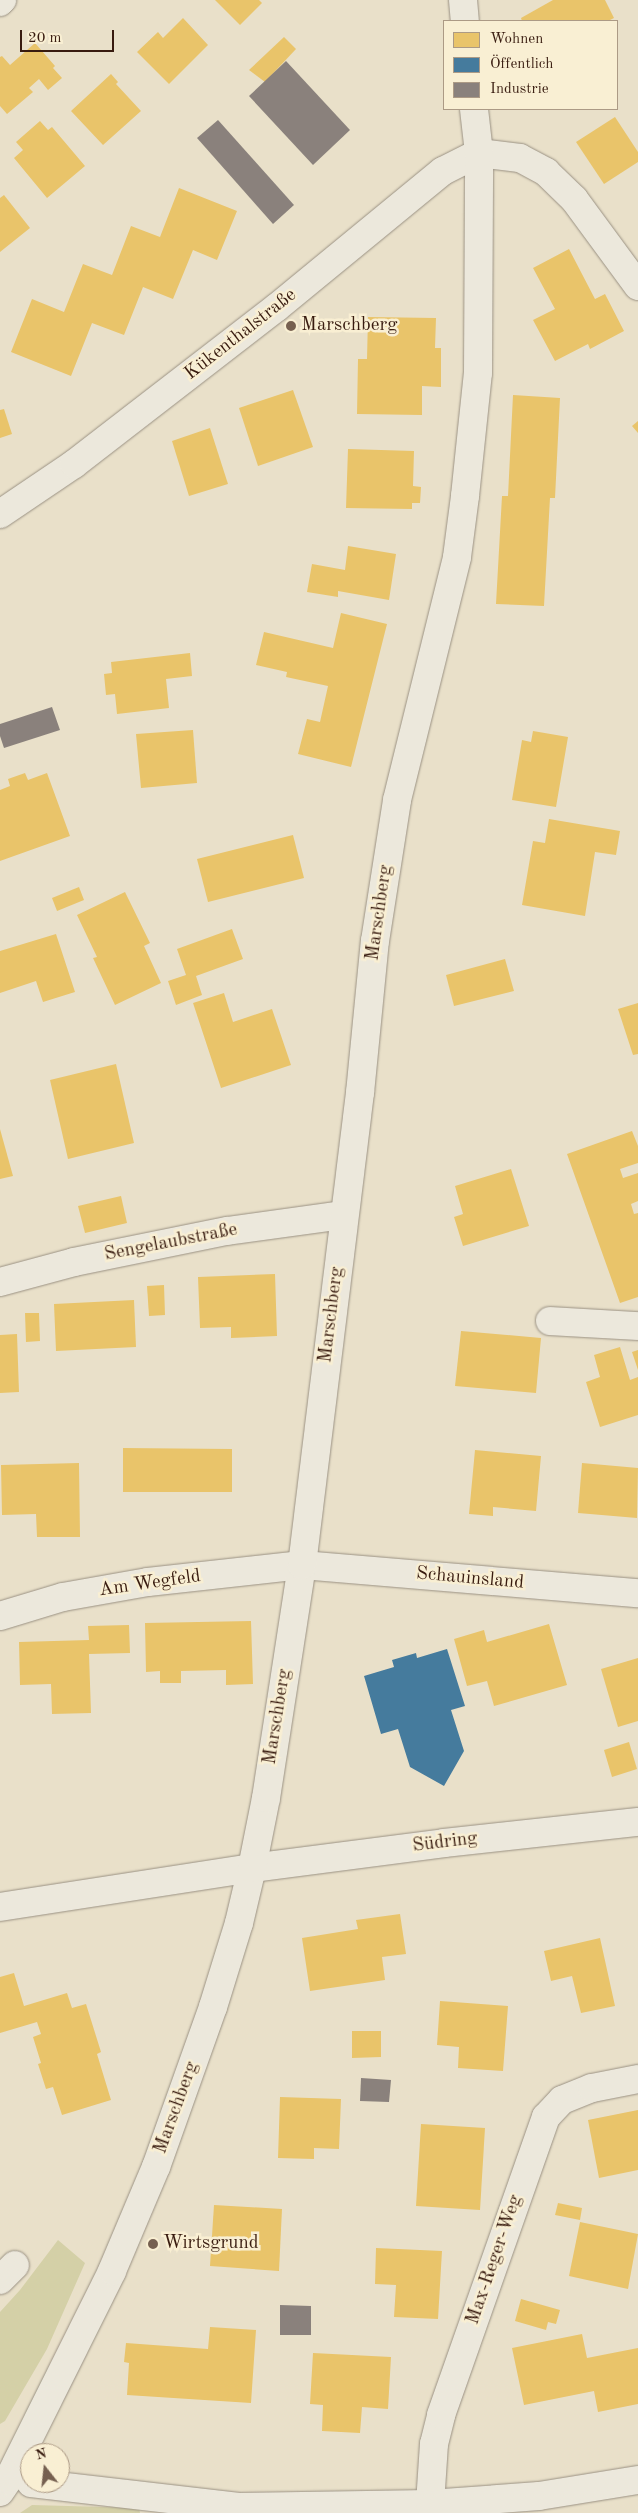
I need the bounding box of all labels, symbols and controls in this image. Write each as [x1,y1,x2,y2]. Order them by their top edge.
scale bar [22,20,116,52]
legend [443,20,618,110]
text: 20 m [28,31,62,46]
text: Wohnen [490,32,543,47]
text: Öffentlich [490,57,553,72]
text: Industrie [490,82,549,97]
street label: Kükenthalstraße [181,284,301,386]
place label: Marschberg [301,315,397,337]
marker: Marschberg [285,320,297,332]
street label: Marschberg [362,864,398,962]
street label: Sengelaubstraße [103,1219,239,1267]
street label: Marschberg [315,1266,349,1364]
street label: Schauinsland [415,1563,525,1595]
street label: Am Wegfeld [98,1566,202,1602]
street label: Marschberg [259,1668,297,1766]
street label: Südring [411,1828,479,1858]
street label: Marschberg [150,2059,204,2157]
street label: Max-Reger-Weg [462,2192,528,2328]
place label: Wirtsgrund [163,2233,259,2255]
marker: Wirtsgrund [147,2238,159,2250]
north arrow [20,2443,70,2493]
text: N [34,2446,48,2463]

